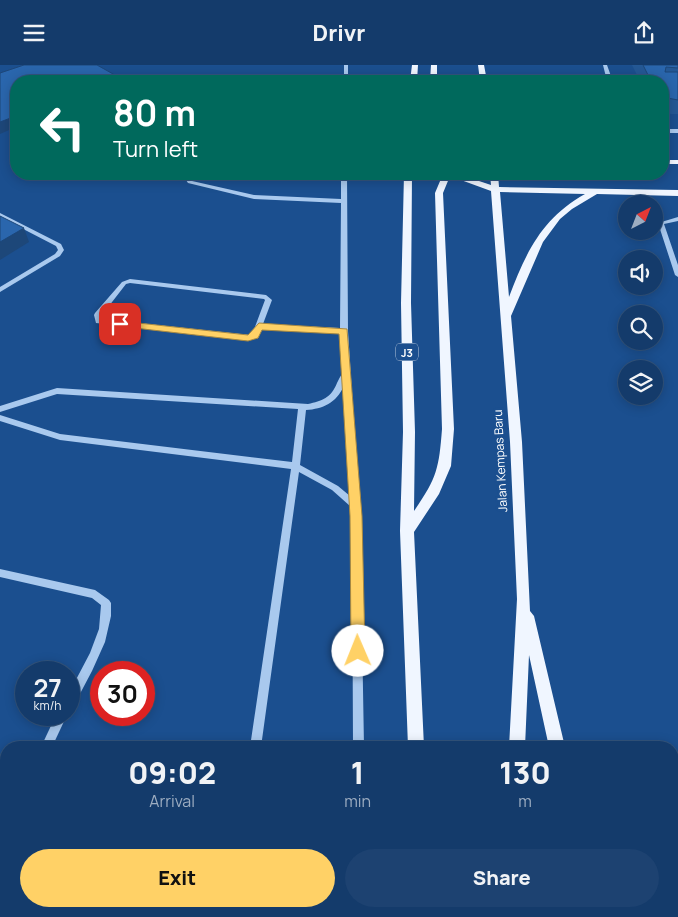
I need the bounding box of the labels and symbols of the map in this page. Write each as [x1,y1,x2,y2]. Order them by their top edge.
north arrow [618,195,662,240]
pin [99,303,141,345]
road number: J3 [396,343,418,361]
street label: Jalan Kempas Baru [489,409,511,513]
position arrow [331,624,383,676]
speed limit sign: 30 [90,661,155,726]

